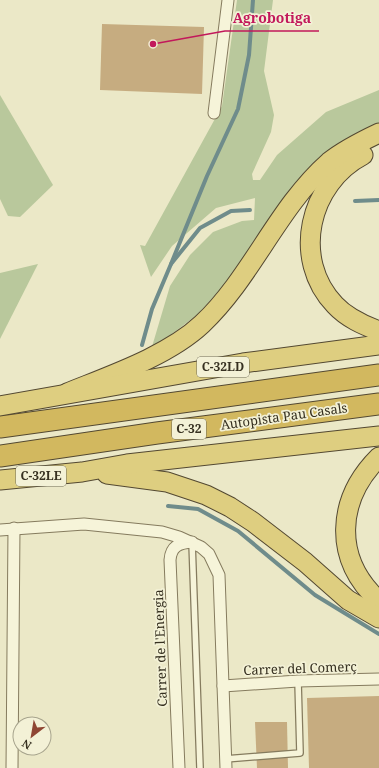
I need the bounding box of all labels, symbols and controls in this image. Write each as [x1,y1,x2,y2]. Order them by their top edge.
callout: Agrobotiga [225,5,319,31]
text: Agrobotiga [233,8,311,27]
road number: C-32LD [197,357,249,377]
street label: Autopista Pau Casals [220,398,349,434]
road number: C-32 [172,419,206,439]
road number: C-32LE [16,466,66,486]
street label: Carrer de l'Energia [149,589,171,707]
street label: Carrer del Comerç [243,657,357,679]
north arrow [12,716,52,756]
text: N [19,736,34,754]

